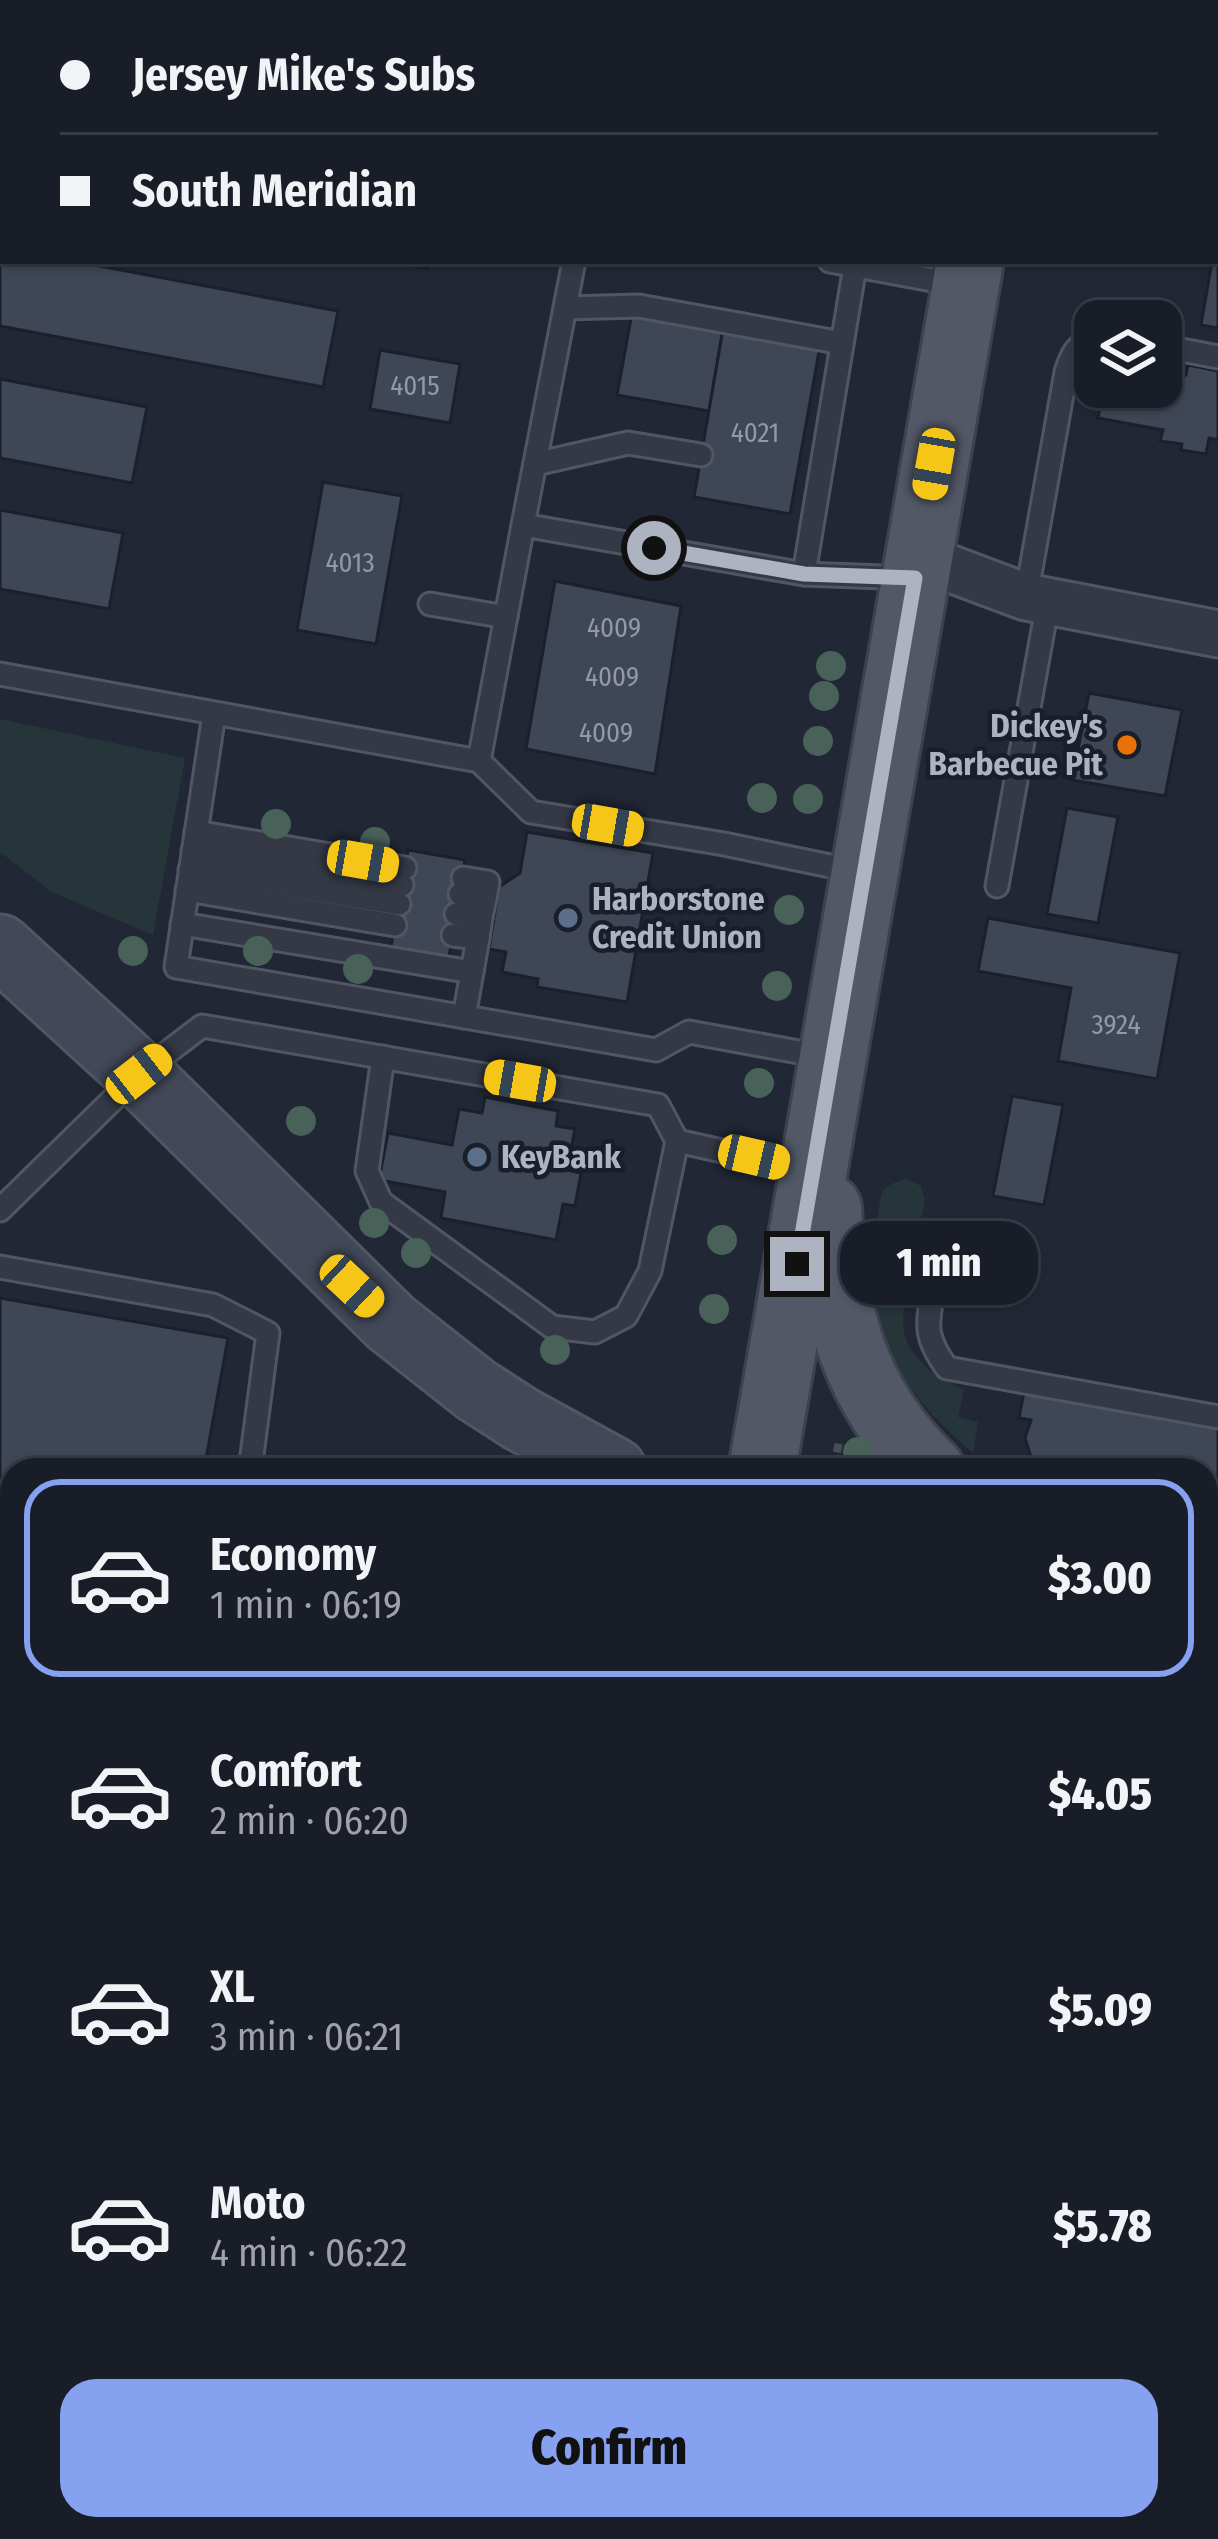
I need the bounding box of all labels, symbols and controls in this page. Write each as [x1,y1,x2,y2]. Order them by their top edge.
text: Jersey Mike's Subs [132,48,475,102]
text: South Meridian [132,164,417,218]
map controls [1074,300,1182,408]
button: layers [1074,300,1182,408]
house number: 4015 [390,370,440,402]
house number: 4021 [731,417,779,449]
car [910,425,958,503]
route start [627,521,681,575]
house number: 4013 [325,547,375,579]
house number: 4009 [587,612,641,644]
house number: 4009 [585,661,639,693]
place label: Dickey's Barbecue Pit [928,706,1103,784]
house number: 4009 [579,717,633,749]
marker: Dickey's Barbecue Pit [1114,732,1140,758]
car [569,801,647,849]
car [324,837,402,885]
place label: Harborstone Credit Union [592,879,765,957]
marker: Harborstone Credit Union [555,905,581,931]
house number: 3924 [1092,1009,1140,1041]
car [100,1038,178,1110]
car [481,1057,559,1105]
car [715,1131,793,1183]
place label: KeyBank [501,1137,622,1177]
marker: KeyBank [464,1144,490,1170]
callout: 1 min [839,1222,1037,1306]
route end [770,1237,824,1291]
text: 1 min [897,1240,981,1286]
car [313,1248,391,1324]
icon: car [66,1524,174,1632]
text: Economy [210,1528,376,1582]
text: $3.00 [1048,1551,1152,1605]
text: 1 min · 06:19 [210,1582,402,1628]
icon: car [66,1740,174,1848]
text: Comfort [210,1744,362,1798]
text: $4.05 [1048,1767,1152,1821]
text: 2 min · 06:20 [210,1798,409,1844]
icon: car [66,1956,174,2064]
text: XL [210,1960,255,2014]
text: $5.09 [1049,1983,1152,2037]
text: 3 min · 06:21 [210,2014,403,2060]
icon: car [66,2172,174,2280]
text: Moto [210,2176,306,2230]
text: $5.78 [1053,2199,1152,2253]
text: 4 min · 06:22 [210,2230,407,2276]
button: Confirm [60,2379,1158,2517]

